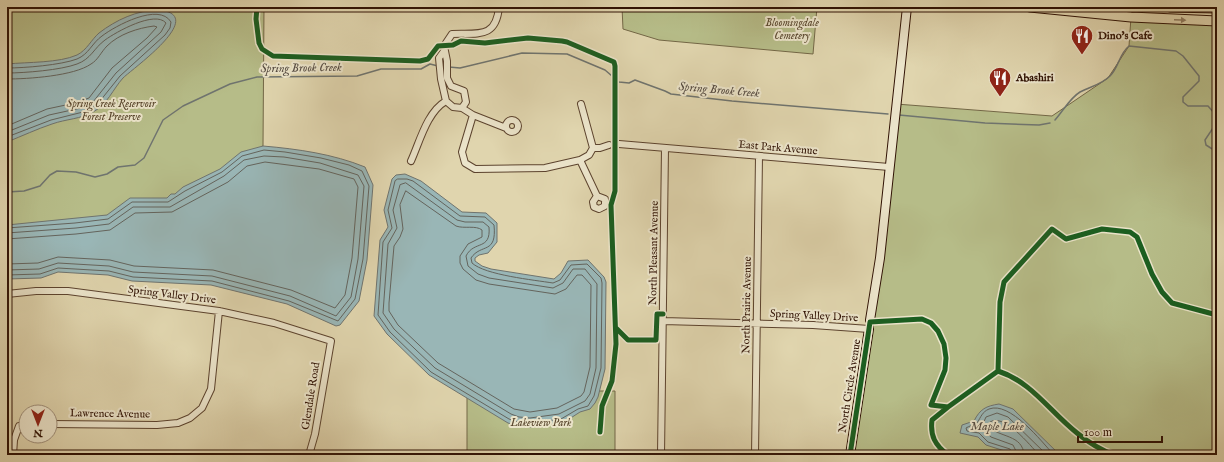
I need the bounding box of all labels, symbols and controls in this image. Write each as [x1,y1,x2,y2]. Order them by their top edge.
park label: Bloomingdale Cemetery [765,16,819,43]
one-way arrow [1174,17,1187,23]
restaurant icon: Dino's Cafe [1069,23,1095,56]
place label: Dino's Cafe [1098,29,1152,43]
water label: Spring Brook Creek [260,60,342,77]
restaurant icon: Abashiri [987,65,1013,98]
place label: Abashiri [1015,71,1054,85]
water label: Spring Brook Creek [678,79,760,102]
park label: Spring Creek Reservoir Forest Preserve [66,97,157,124]
street label: East Park Avenue [738,138,818,158]
street label: North Pleasant Avenue [646,201,662,305]
street label: North Prairie Avenue [739,256,755,354]
street label: Spring Valley Drive [127,283,217,307]
street label: Spring Valley Drive [769,307,859,325]
street label: North Circle Avenue [836,338,864,434]
street label: Glendale Road [299,361,323,431]
north arrow [18,404,58,444]
street label: Lawrence Avenue [70,406,150,422]
park label: Lakeview Park [510,416,572,430]
scale bar [1078,418,1162,444]
water label: Maple Lake [970,419,1024,434]
text: 100 m [1084,425,1112,440]
text: N [33,426,44,440]

